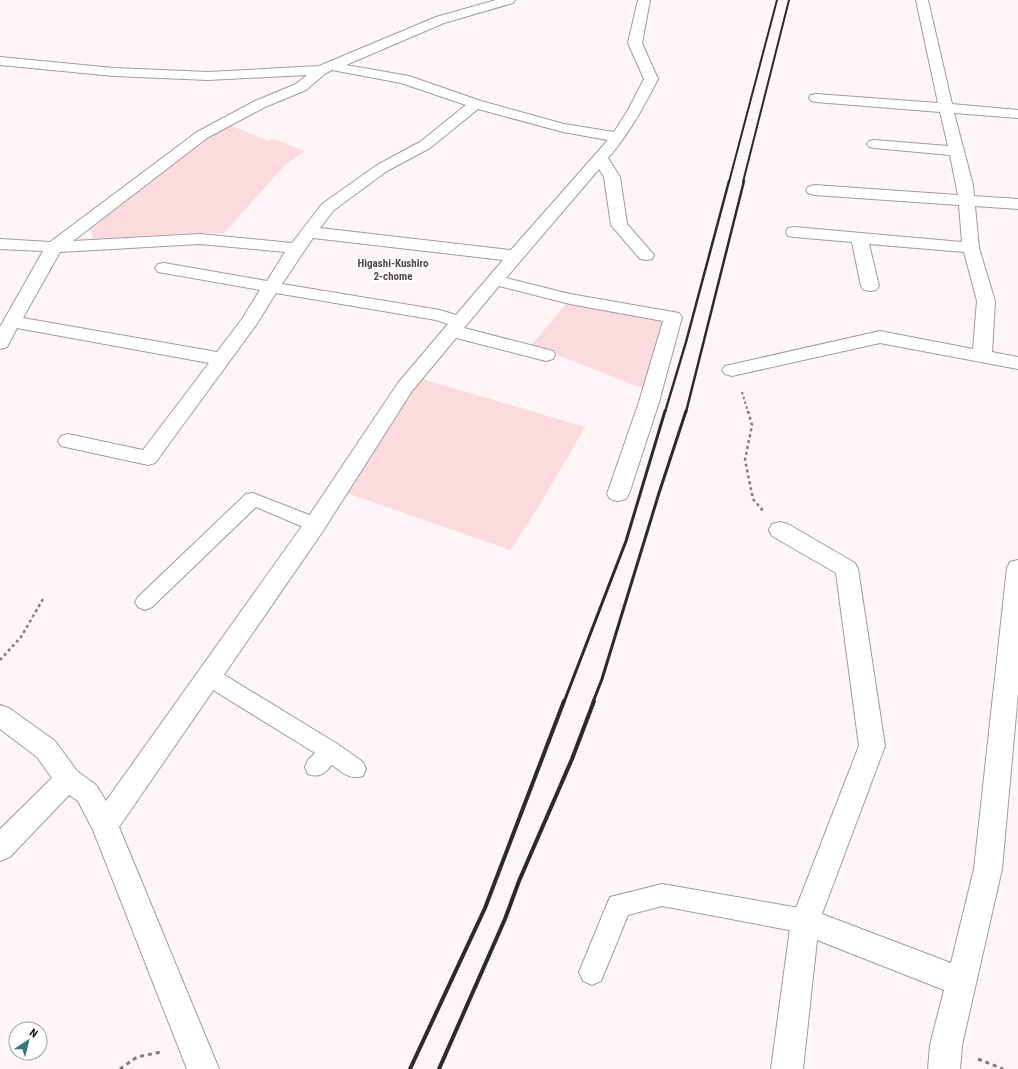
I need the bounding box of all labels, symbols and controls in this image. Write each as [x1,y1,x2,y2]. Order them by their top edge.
district label: Higashi-Kushiro 2-chome [358,257,429,283]
north arrow [8,1021,48,1061]
text: N [27,1026,40,1041]

